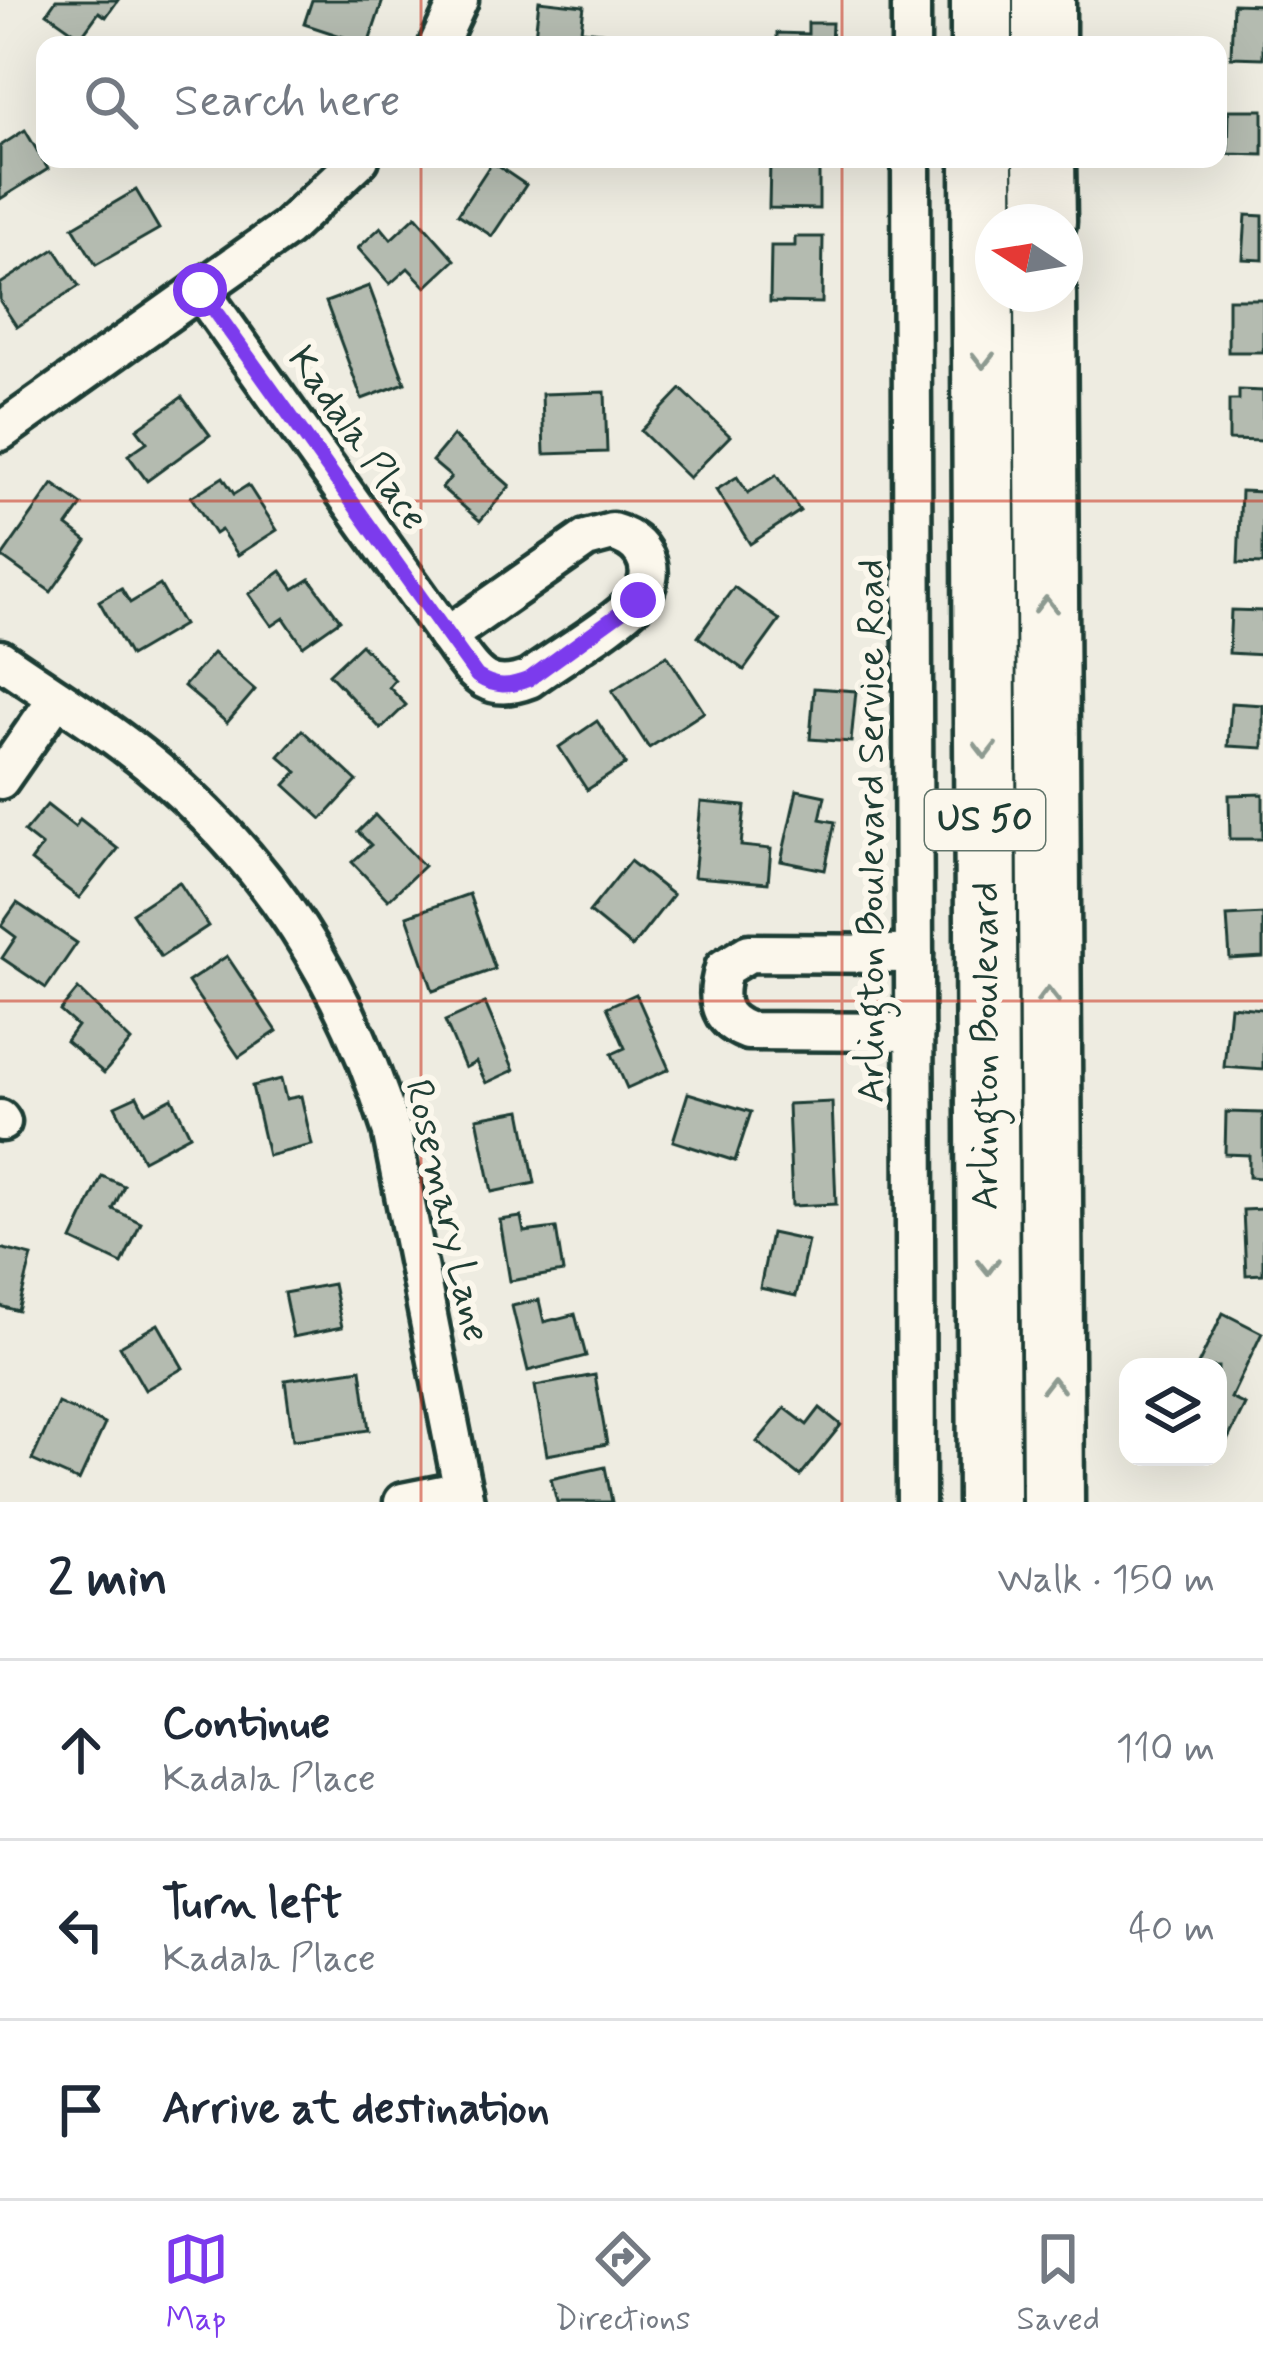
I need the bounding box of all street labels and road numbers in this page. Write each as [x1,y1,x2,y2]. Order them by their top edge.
street label: Kadala Place [275,337,439,541]
street label: Arlington Boulevard Service Road [847,559,901,1103]
road number: US 50 [925,790,1045,850]
street label: Arlington Boulevard [961,882,1015,1210]
street label: Rosemary Lane [391,1075,501,1347]

